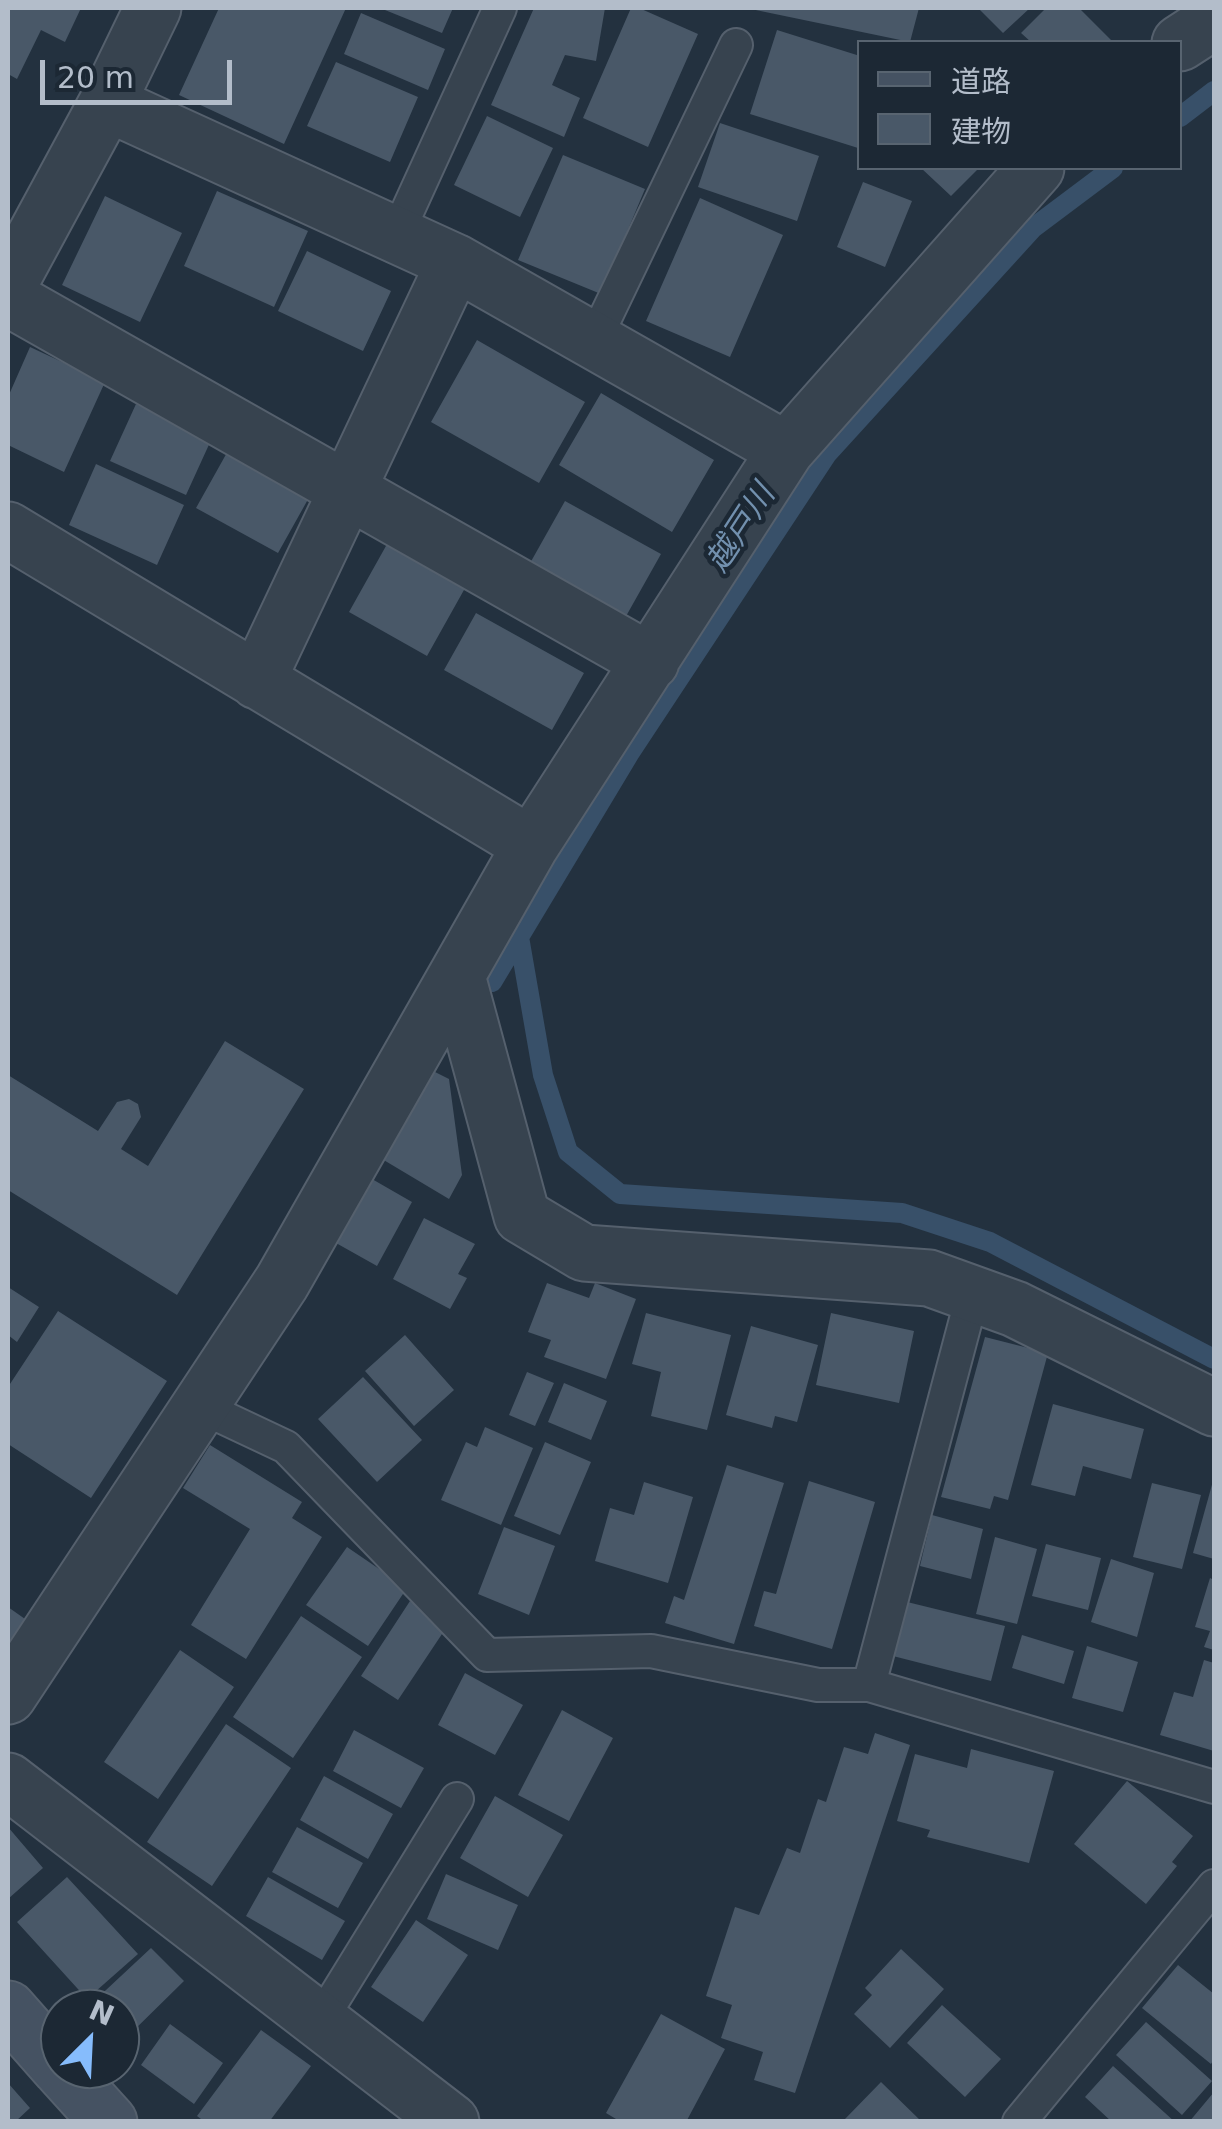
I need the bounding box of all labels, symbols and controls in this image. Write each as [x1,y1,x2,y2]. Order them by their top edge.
scale bar [45,40,238,102]
legend [857,40,1182,170]
text: 20 m [57,60,134,95]
text: 道路 [951,64,1011,99]
text: 建物 [951,114,1011,149]
water label: 越戸川 [700,478,784,580]
north arrow [40,1989,140,2089]
text: N [84,1993,119,2033]

